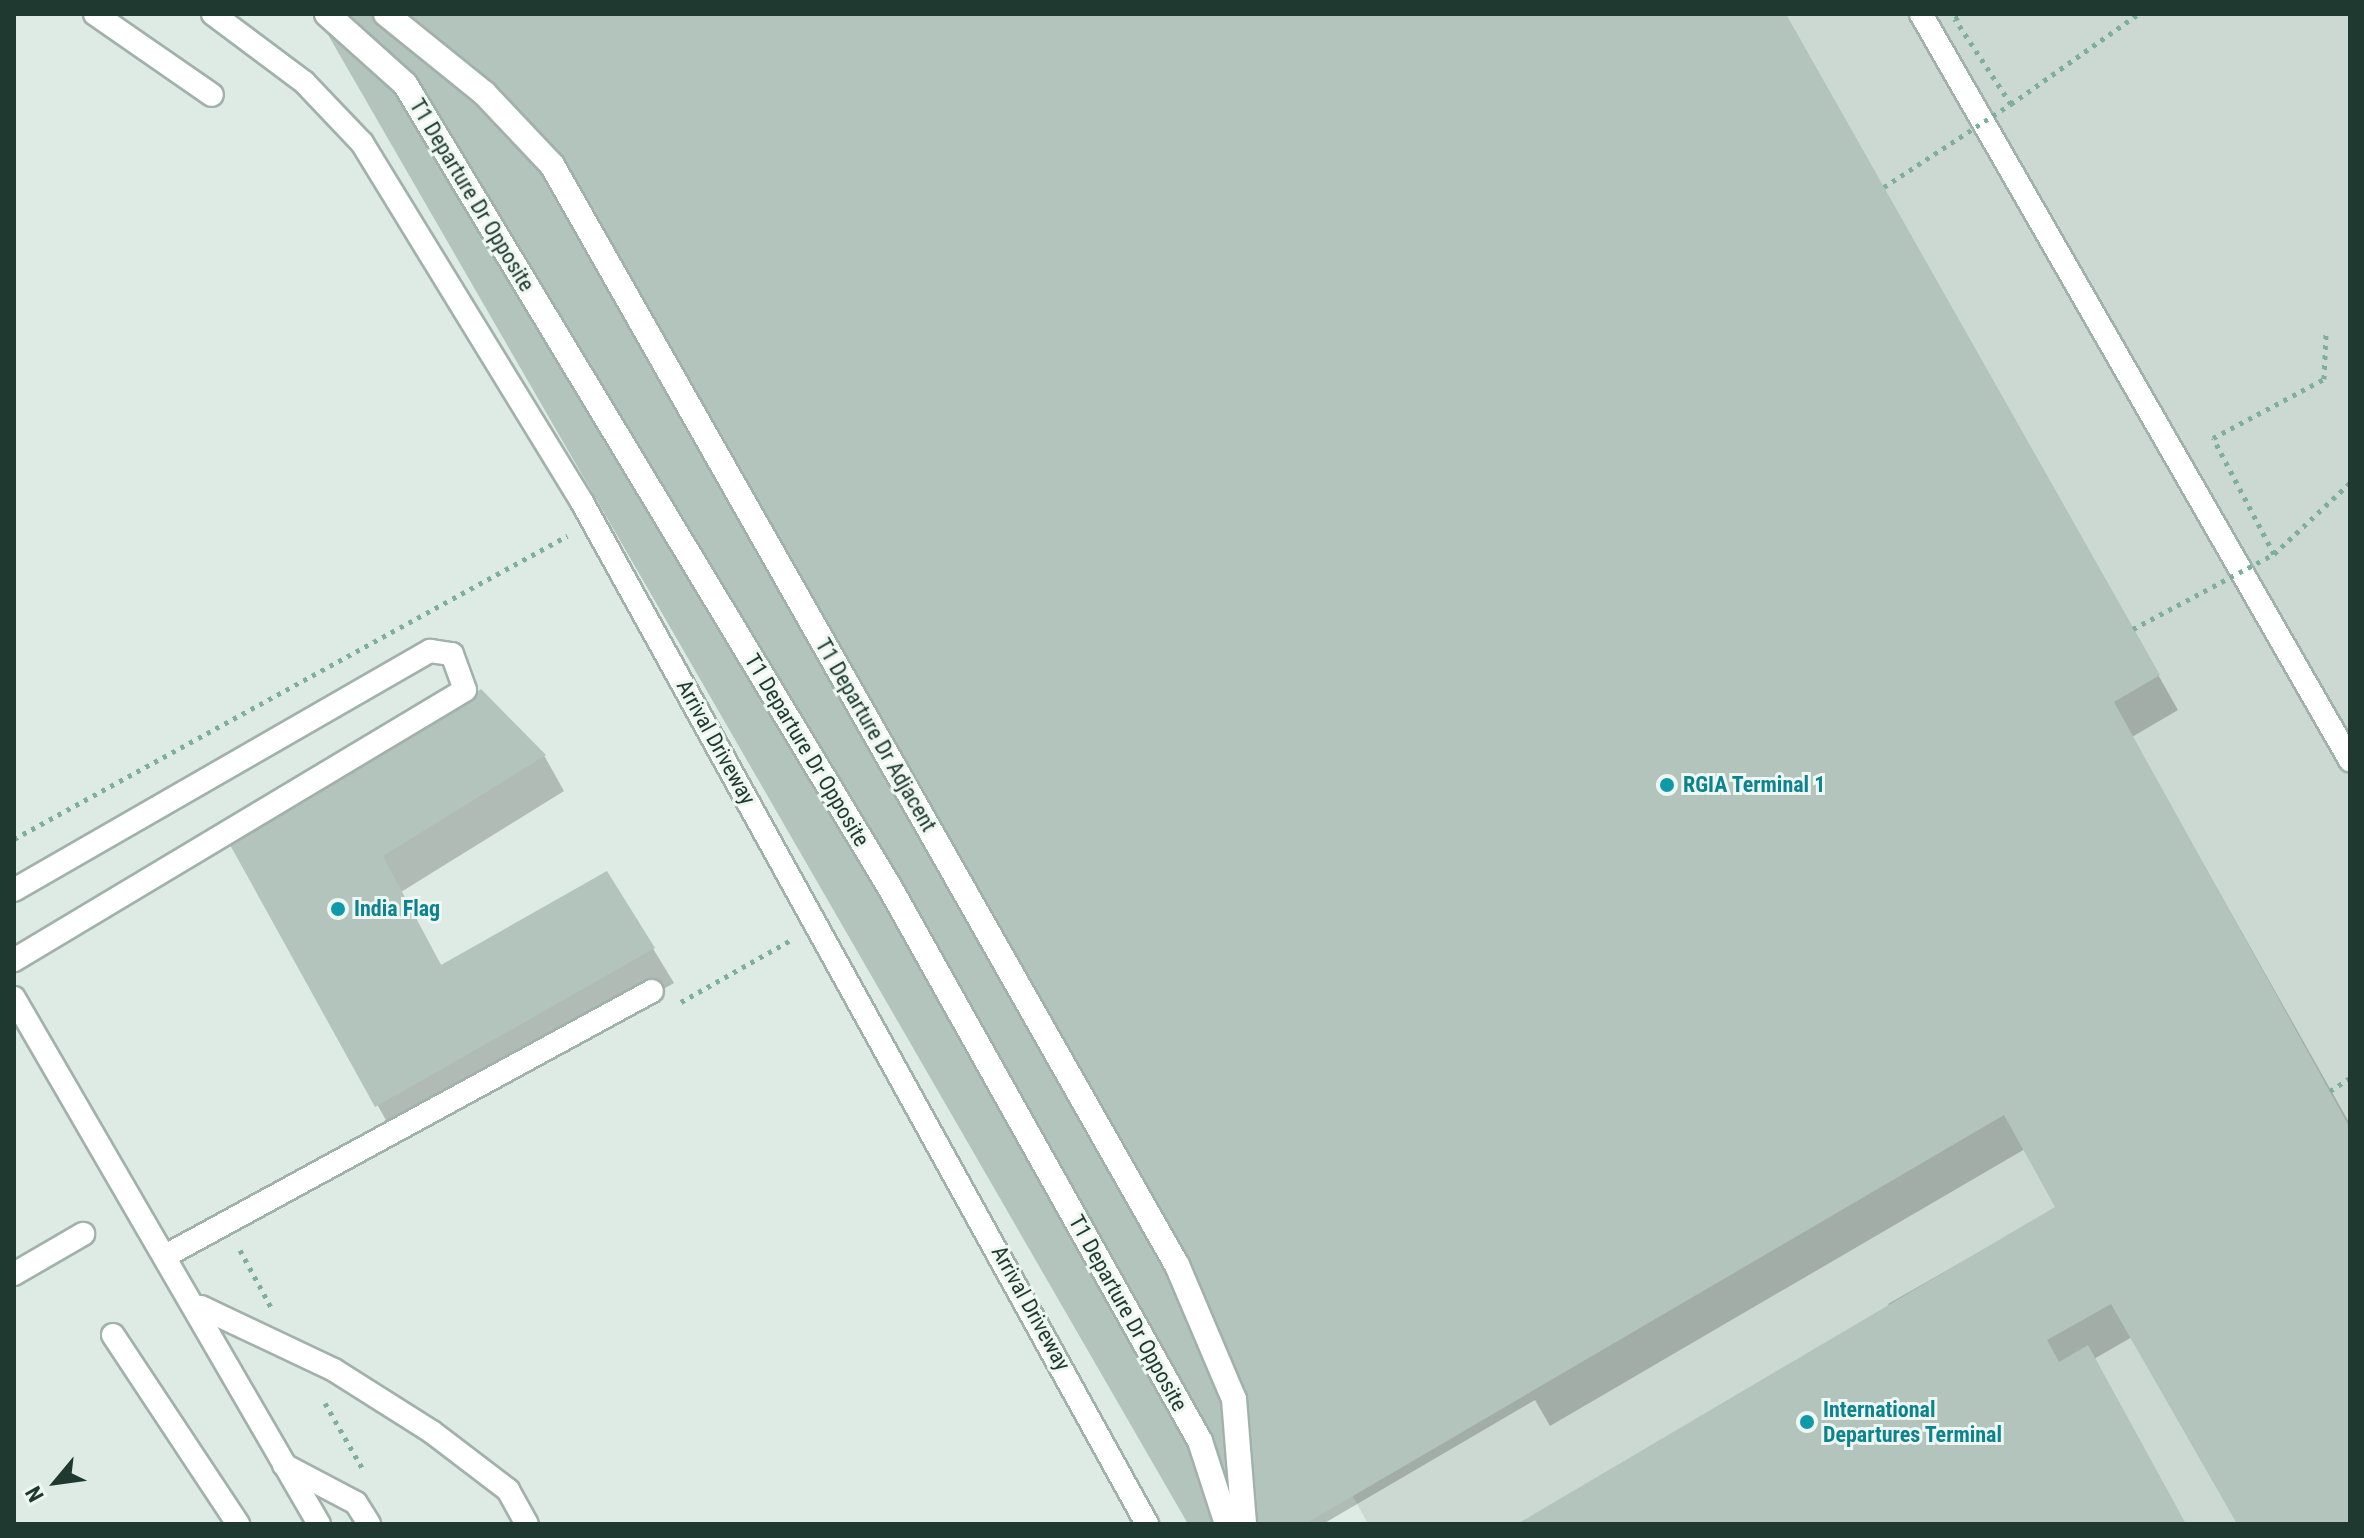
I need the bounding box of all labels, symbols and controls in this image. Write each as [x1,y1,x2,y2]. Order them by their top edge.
street label: T1 Departure Dr Opposite [404,94,540,296]
street label: T1 Departure Dr Adjacent [810,634,942,836]
street label: T1 Departure Dr Opposite [739,649,875,851]
street label: Arrival Driveway [671,675,761,809]
place label: RGIA Terminal 1 [1683,772,1826,798]
marker: RGIA Terminal 1 [1658,776,1676,794]
place label: India Flag [354,896,440,922]
marker: India Flag [329,900,347,918]
street label: T1 Departure Dr Opposite [1063,1210,1193,1416]
street label: Arrival Driveway [986,1241,1076,1375]
place label: International Departures Terminal [1823,1396,2003,1448]
marker: International Departures Terminal [1798,1413,1816,1431]
north arrow [16,1442,96,1522]
text: N [20,1482,49,1506]

